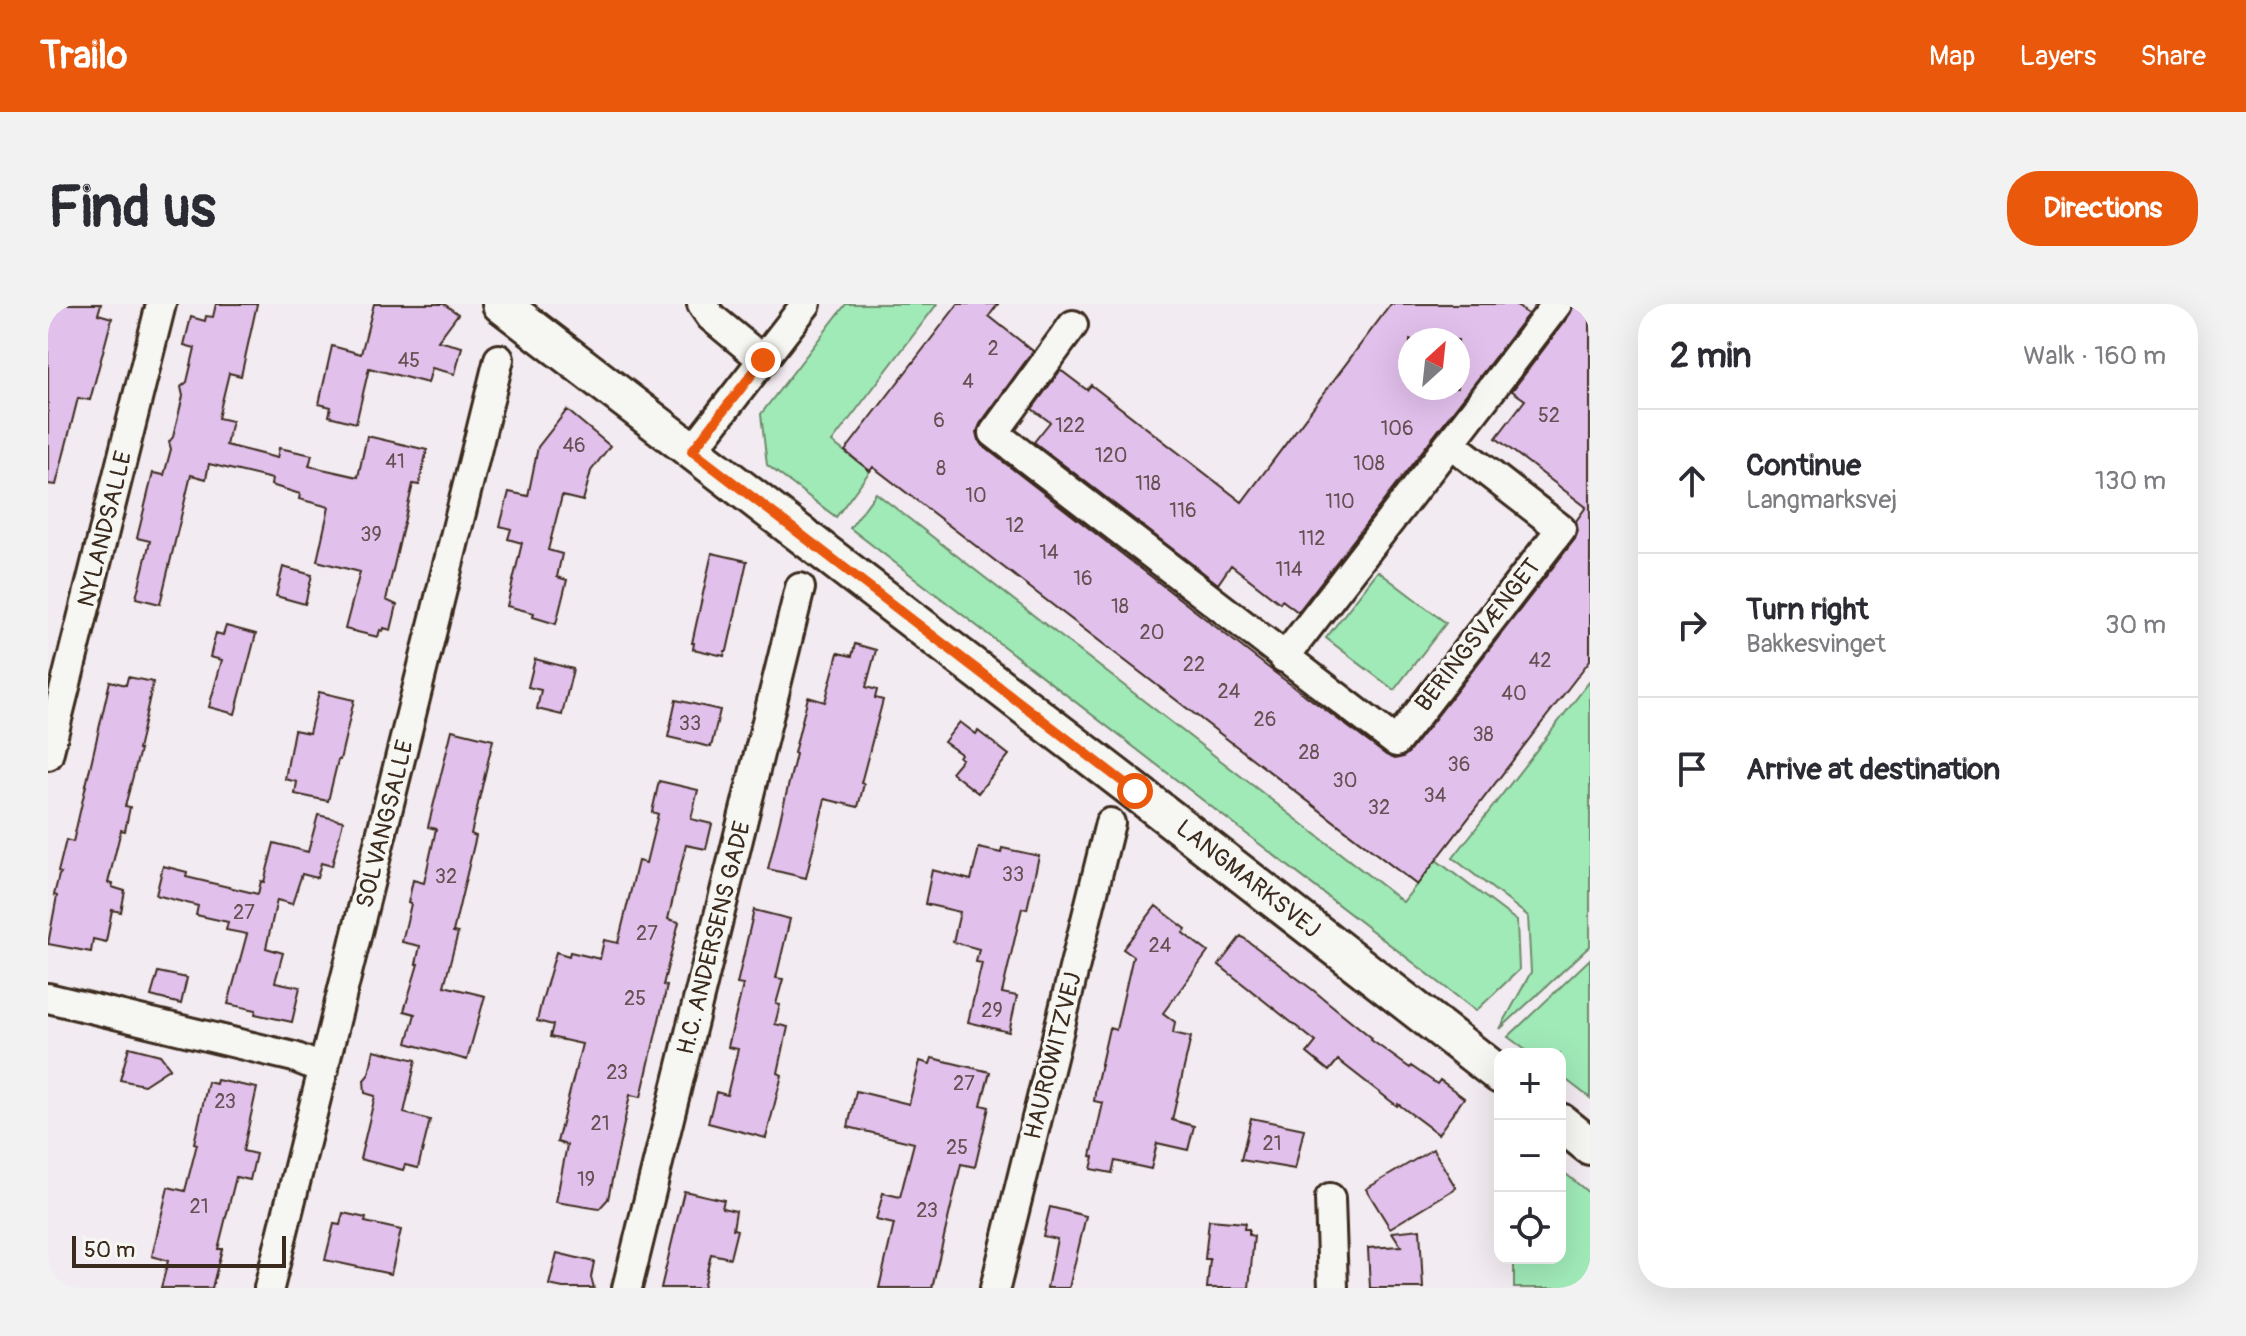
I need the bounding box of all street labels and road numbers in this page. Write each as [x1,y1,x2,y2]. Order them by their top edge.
street label: NYLANDSALLE [72,448,138,610]
street label: BERINGSVÆNGET [1409,553,1547,717]
street label: SOLVANGSALLE [350,737,420,911]
street label: LANGMARKSVEJ [1170,814,1326,944]
street label: H.C. ANDERSENS GADE [671,818,757,1058]
street label: HAUROWITZVEJ [1018,969,1088,1143]

